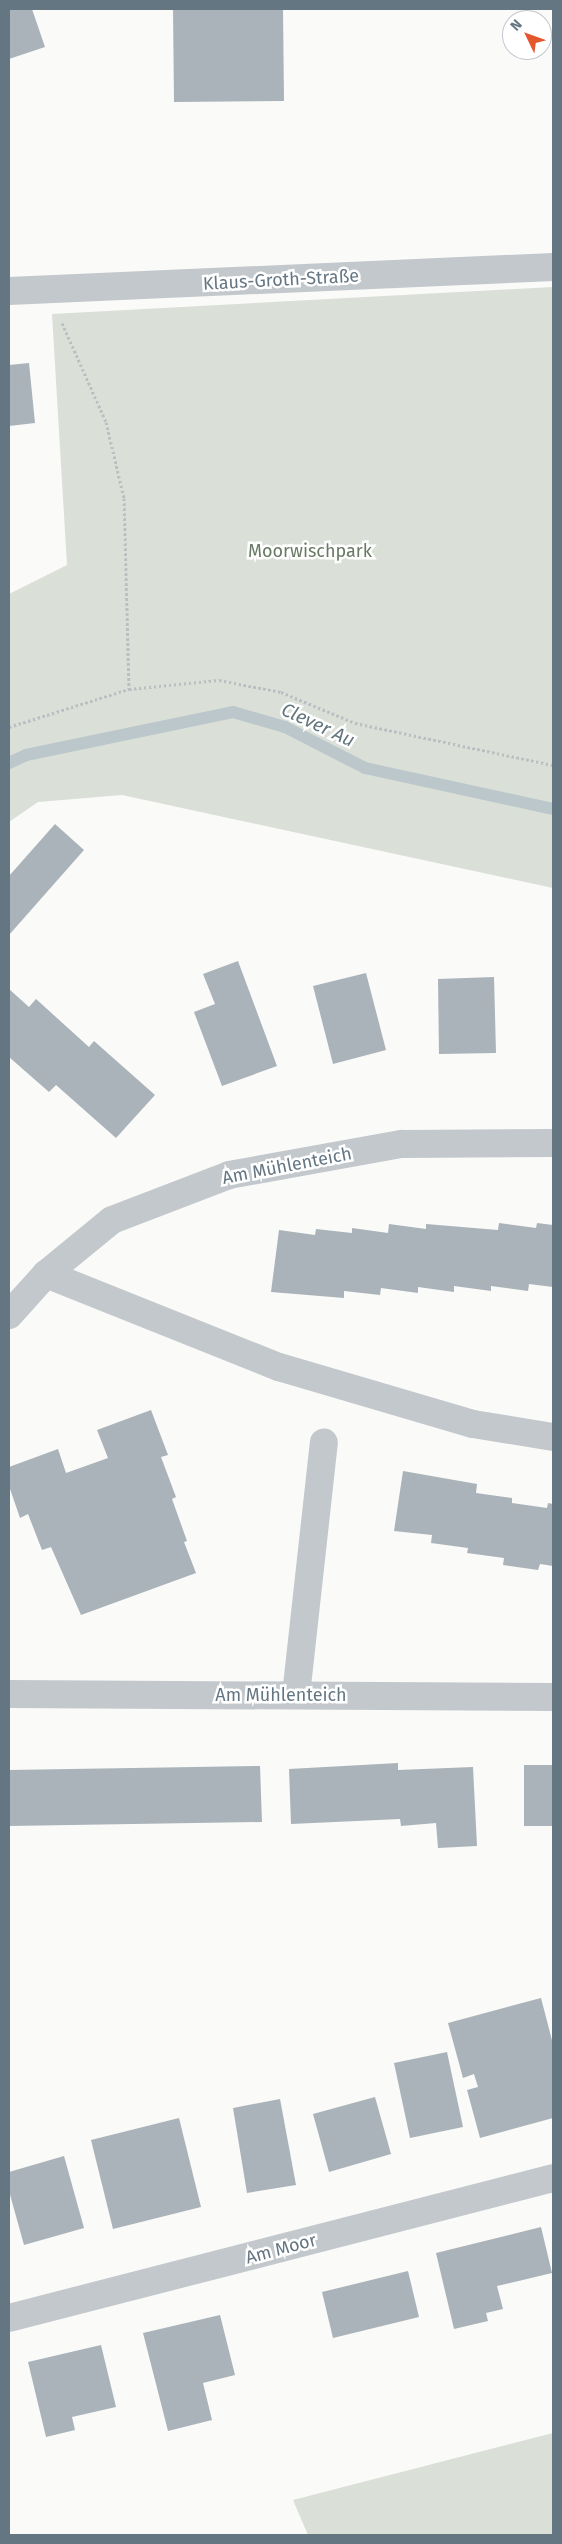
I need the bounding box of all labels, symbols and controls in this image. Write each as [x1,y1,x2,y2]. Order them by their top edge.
north arrow [502,10,552,60]
text: N [507,16,526,34]
street label: Klaus-Groth-Straße [202,265,360,295]
park label: Moorwischpark [248,540,372,562]
water label: Clever Au [278,698,358,752]
street label: Am Mühlenteich [220,1143,354,1189]
street label: Am Mühlenteich [215,1684,347,1706]
street label: Am Moor [243,2229,319,2269]

